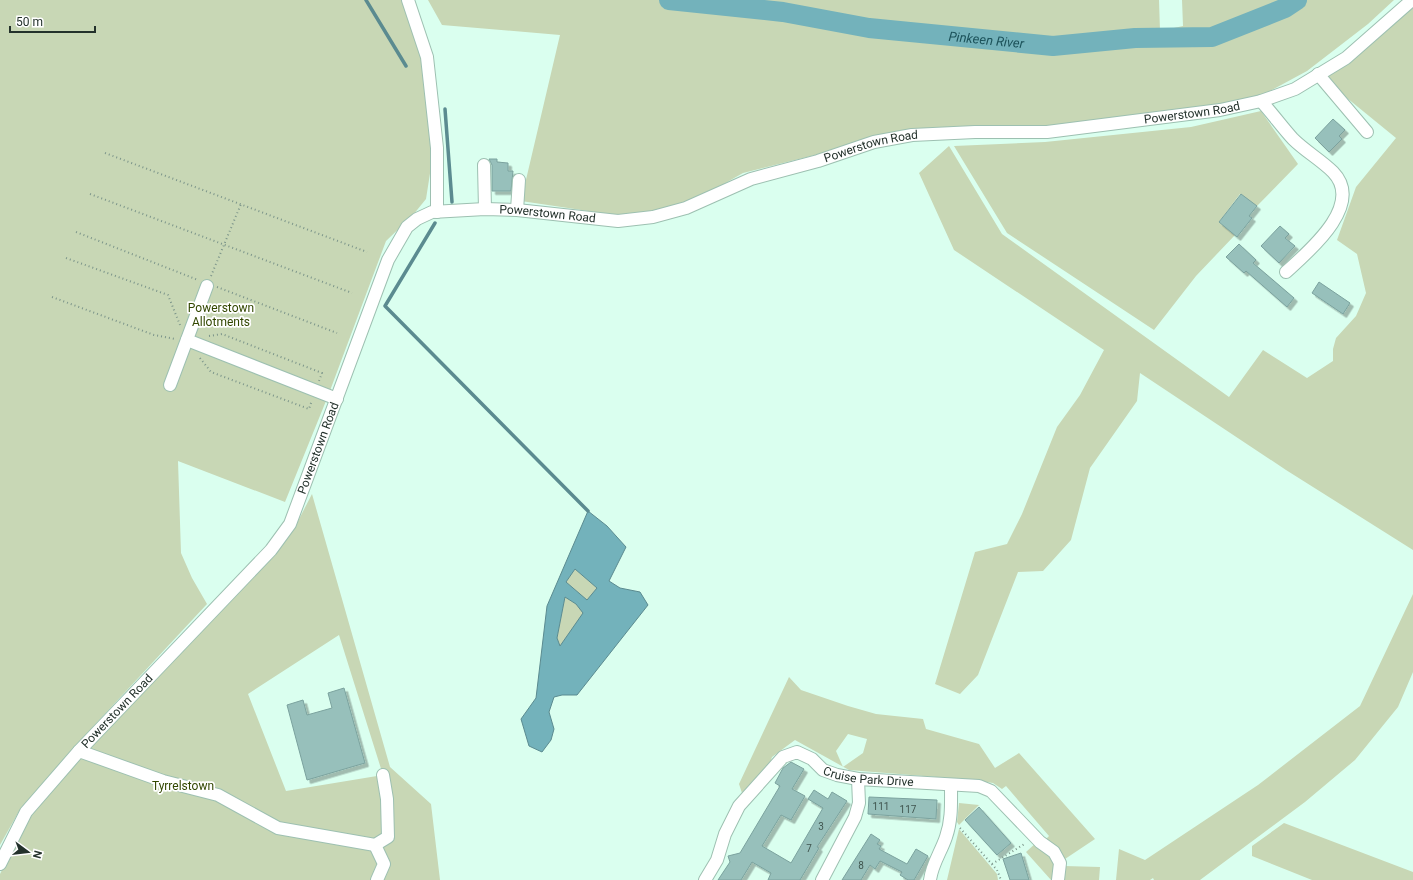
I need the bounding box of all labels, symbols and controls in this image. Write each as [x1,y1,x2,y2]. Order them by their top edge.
scale bar [10,8,95,34]
text: 50 m [16,15,43,29]
water label: Pinkeen River [948,28,1025,51]
street label: Powerstown Road [1143,99,1241,127]
street label: Powerstown Road [822,128,918,165]
street label: Powerstown Road [499,202,596,226]
park label: Powerstown Allotments [188,301,254,329]
street label: Powerstown Road [295,400,342,496]
street label: Powerstown Road [78,671,156,751]
street label: Cruise Park Drive [821,764,914,789]
park label: Tyrrelstown [152,779,214,793]
house number: 111 [873,801,889,812]
house number: 117 [900,804,917,815]
house number: 3 [818,821,824,832]
north arrow [8,832,48,872]
house number: 7 [806,843,812,854]
text: N [30,849,44,860]
house number: 8 [858,860,864,871]

